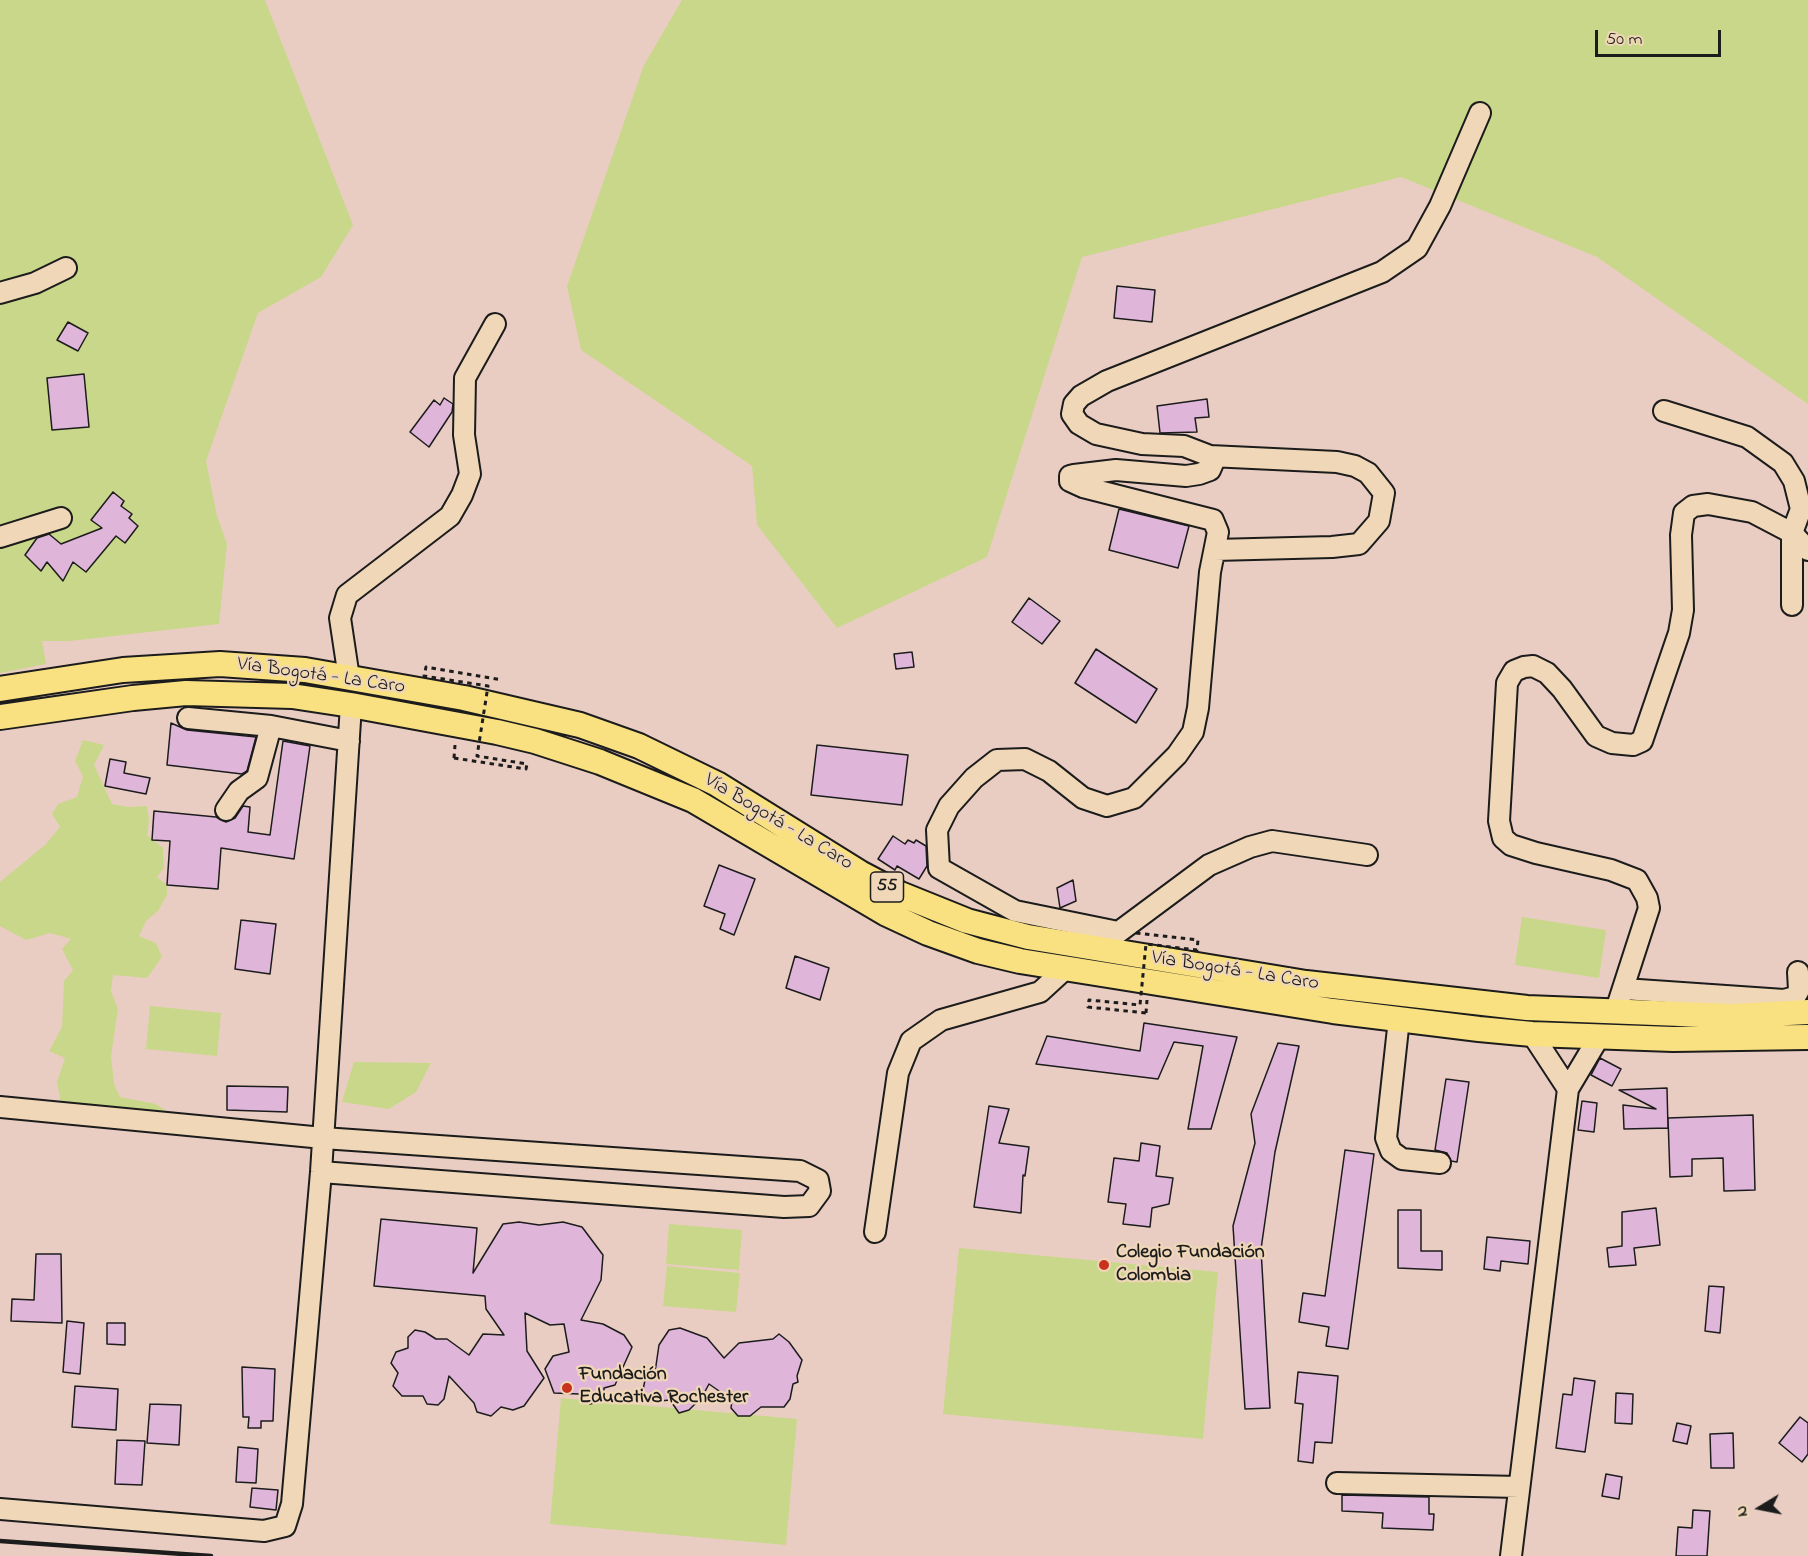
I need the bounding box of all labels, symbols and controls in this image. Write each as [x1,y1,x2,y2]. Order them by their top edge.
scale bar [1598,18,1724,56]
text: 50 m [1606,27,1643,53]
street label: Vía Bogotá - La Caro [236,653,406,701]
street label: Vía Bogotá - La Caro [699,769,857,877]
road number: 55 [870,872,904,902]
street label: Vía Bogotá - La Caro [1150,947,1320,997]
place label: Colegio Fundación Colombia [1116,1242,1265,1289]
marker: Colegio Fundación Colombia [1097,1258,1111,1272]
place label: Fundación Educativa Rochester [579,1364,748,1411]
marker: Fundación Educativa Rochester [560,1381,574,1395]
north arrow [1730,1478,1790,1538]
text: N [1730,1504,1755,1519]

